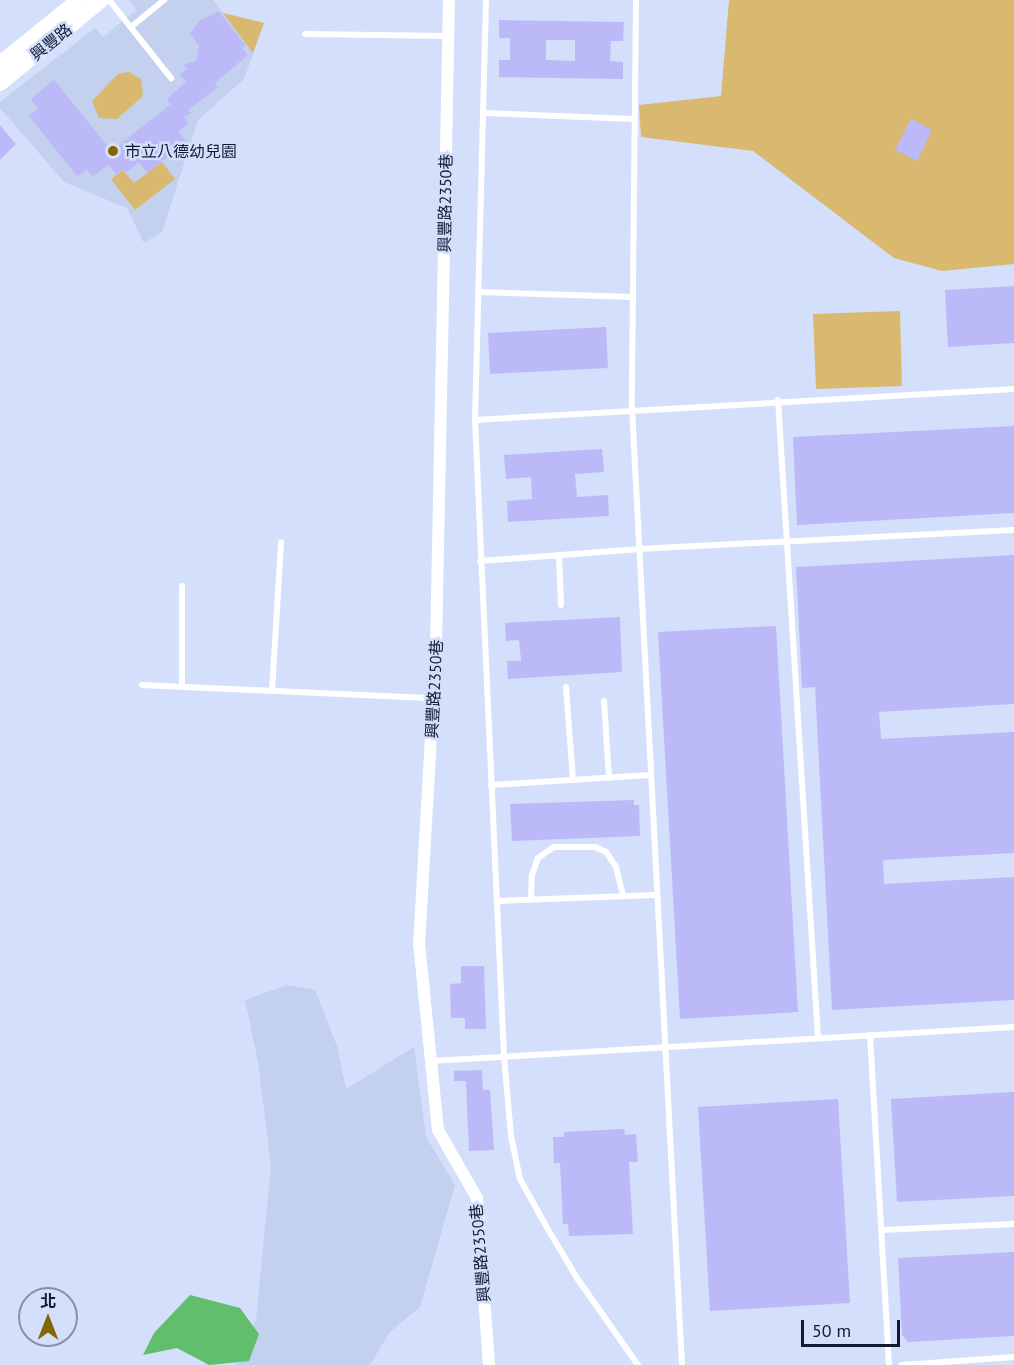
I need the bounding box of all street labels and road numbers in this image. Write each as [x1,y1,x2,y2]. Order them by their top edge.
street label: 興豐路 [26,19,76,65]
street label: 興豐路2350巷 [435,153,455,253]
street label: 興豐路2350巷 [422,639,446,739]
street label: 興豐路2350巷 [466,1203,494,1303]

